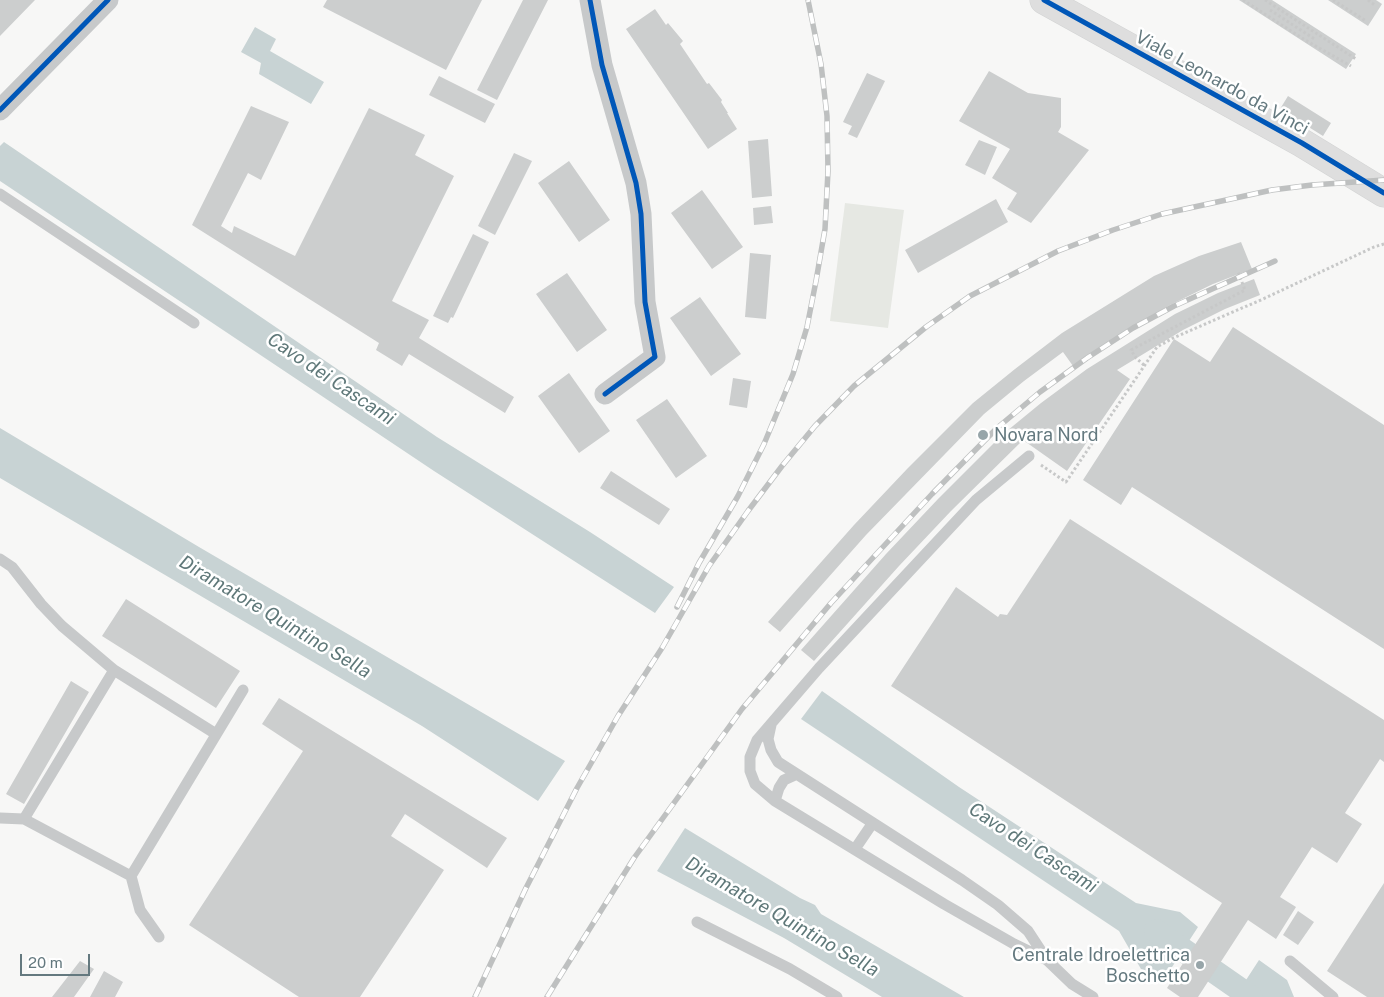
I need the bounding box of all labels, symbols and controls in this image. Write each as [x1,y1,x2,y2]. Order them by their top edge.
street label: Viale Leonardo da Vinci [1131,26,1313,140]
water label: Cavo dei Cascami [263,328,399,430]
place label: Novara Nord [994,424,1099,446]
marker: Novara Nord [976,428,990,442]
water label: Diramatore Quintino Sella [175,551,375,683]
water label: Cavo dei Cascami [964,798,1102,898]
water label: Diramatore Quintino Sella [681,852,883,982]
scale bar [22,944,92,976]
place label: Centrale Idroelettrica Boschetto [1012,944,1190,986]
text: 20 m [28,954,63,971]
marker: Centrale Idroelettrica Boschetto [1194,959,1206,971]

